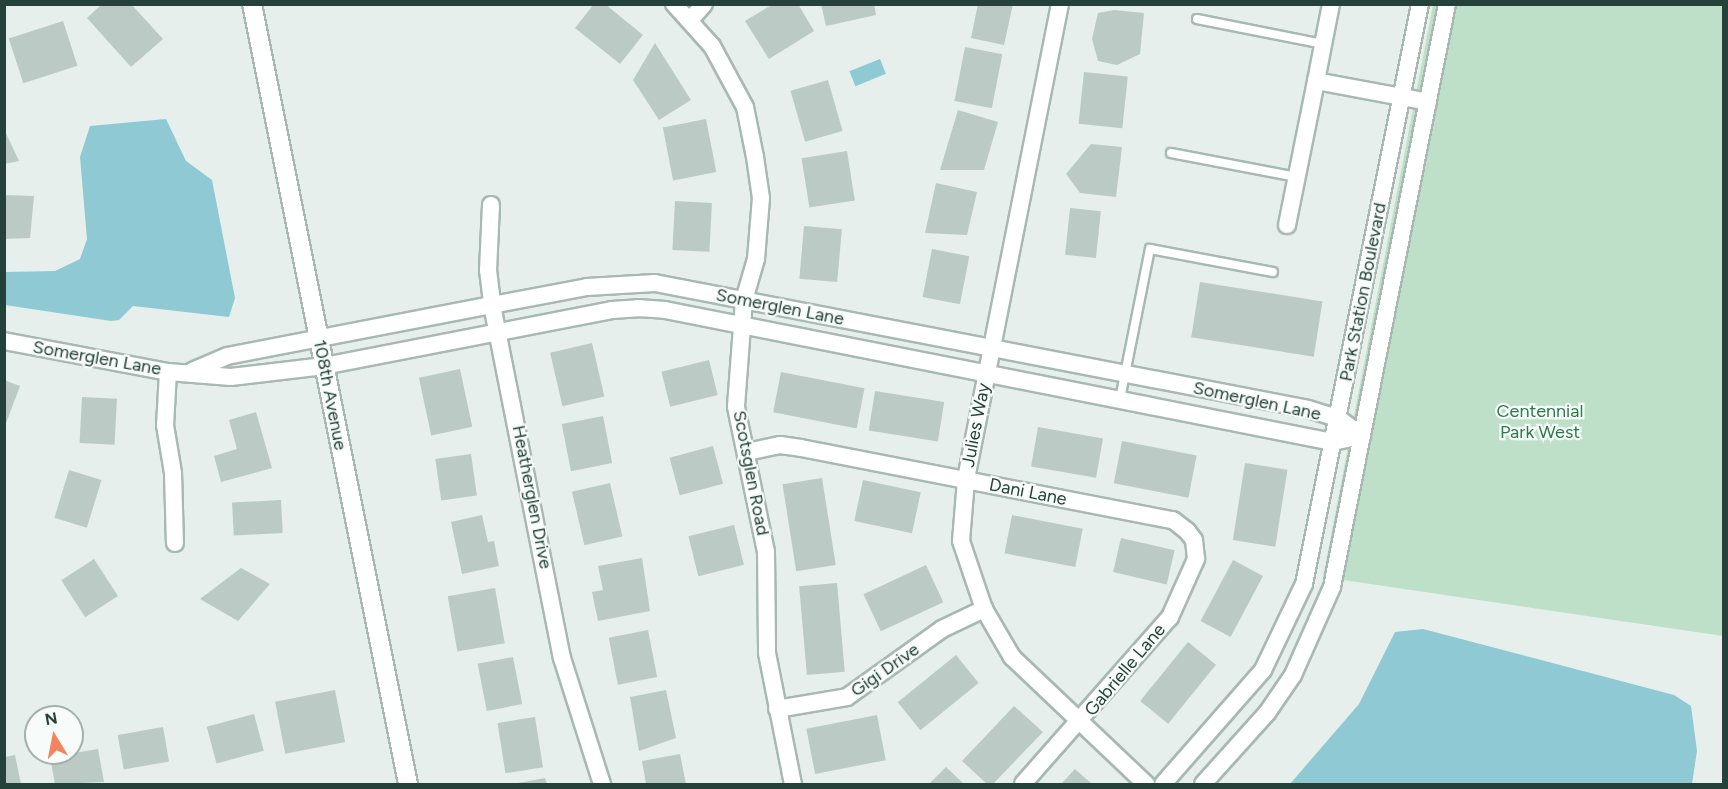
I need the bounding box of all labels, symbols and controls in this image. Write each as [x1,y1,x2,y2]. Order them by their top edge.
street label: Park Station Boulevard [1335,201,1391,383]
street label: Somerglen Lane [714,284,846,330]
street label: Somerglen Lane [31,336,163,380]
street label: 108th Avenue [309,338,351,452]
street label: Somerglen Lane [1191,377,1323,425]
street label: Julies Way [957,381,995,469]
park label: Centennial Park West [1497,401,1583,444]
street label: Scotsglen Road [728,409,774,537]
street label: Heatherglen Drive [507,423,557,571]
street label: Dani Lane [987,474,1069,510]
street label: Gabrielle Lane [1080,619,1170,721]
street label: Gigi Drive [847,639,923,701]
north arrow [24,705,84,765]
text: N [43,708,59,729]

